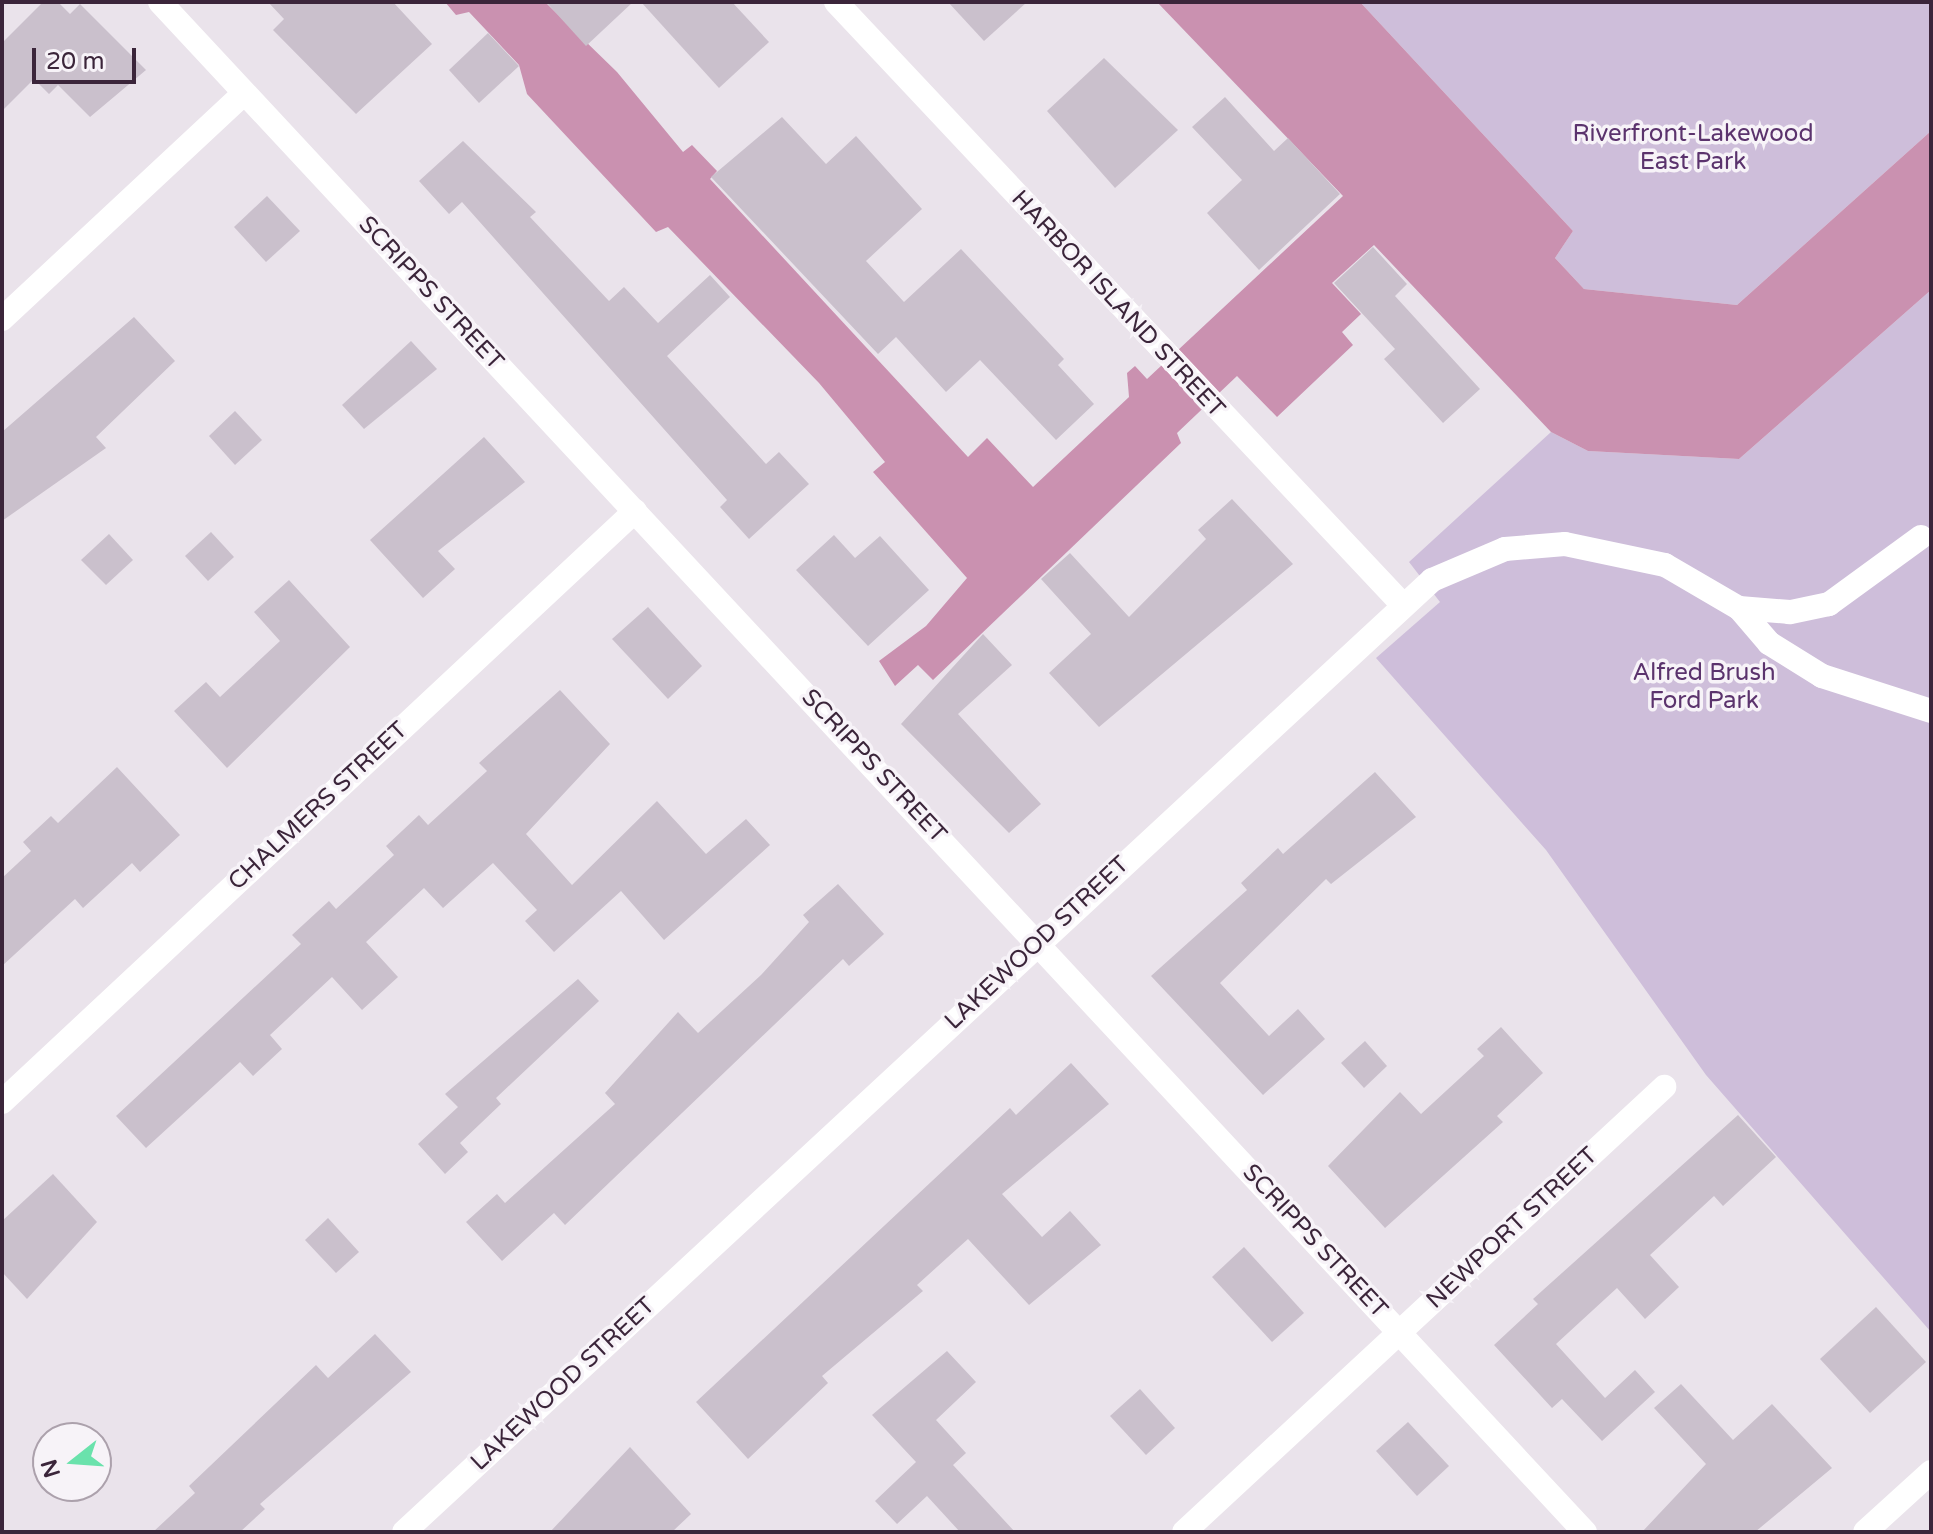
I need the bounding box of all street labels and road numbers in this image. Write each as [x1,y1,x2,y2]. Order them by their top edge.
street label: HARBOR ISLAND STREET [1005,185,1231,423]
street label: SCRIPPS STREET [352,210,510,376]
street label: SCRIPPS STREET [795,683,953,849]
street label: CHALMERS STREET [223,716,413,896]
street label: LAKEWOOD STREET [939,850,1135,1036]
street label: NEWPORT STREET [1421,1141,1603,1315]
street label: SCRIPPS STREET [1236,1158,1394,1324]
street label: LAKEWOOD STREET [465,1291,661,1477]

